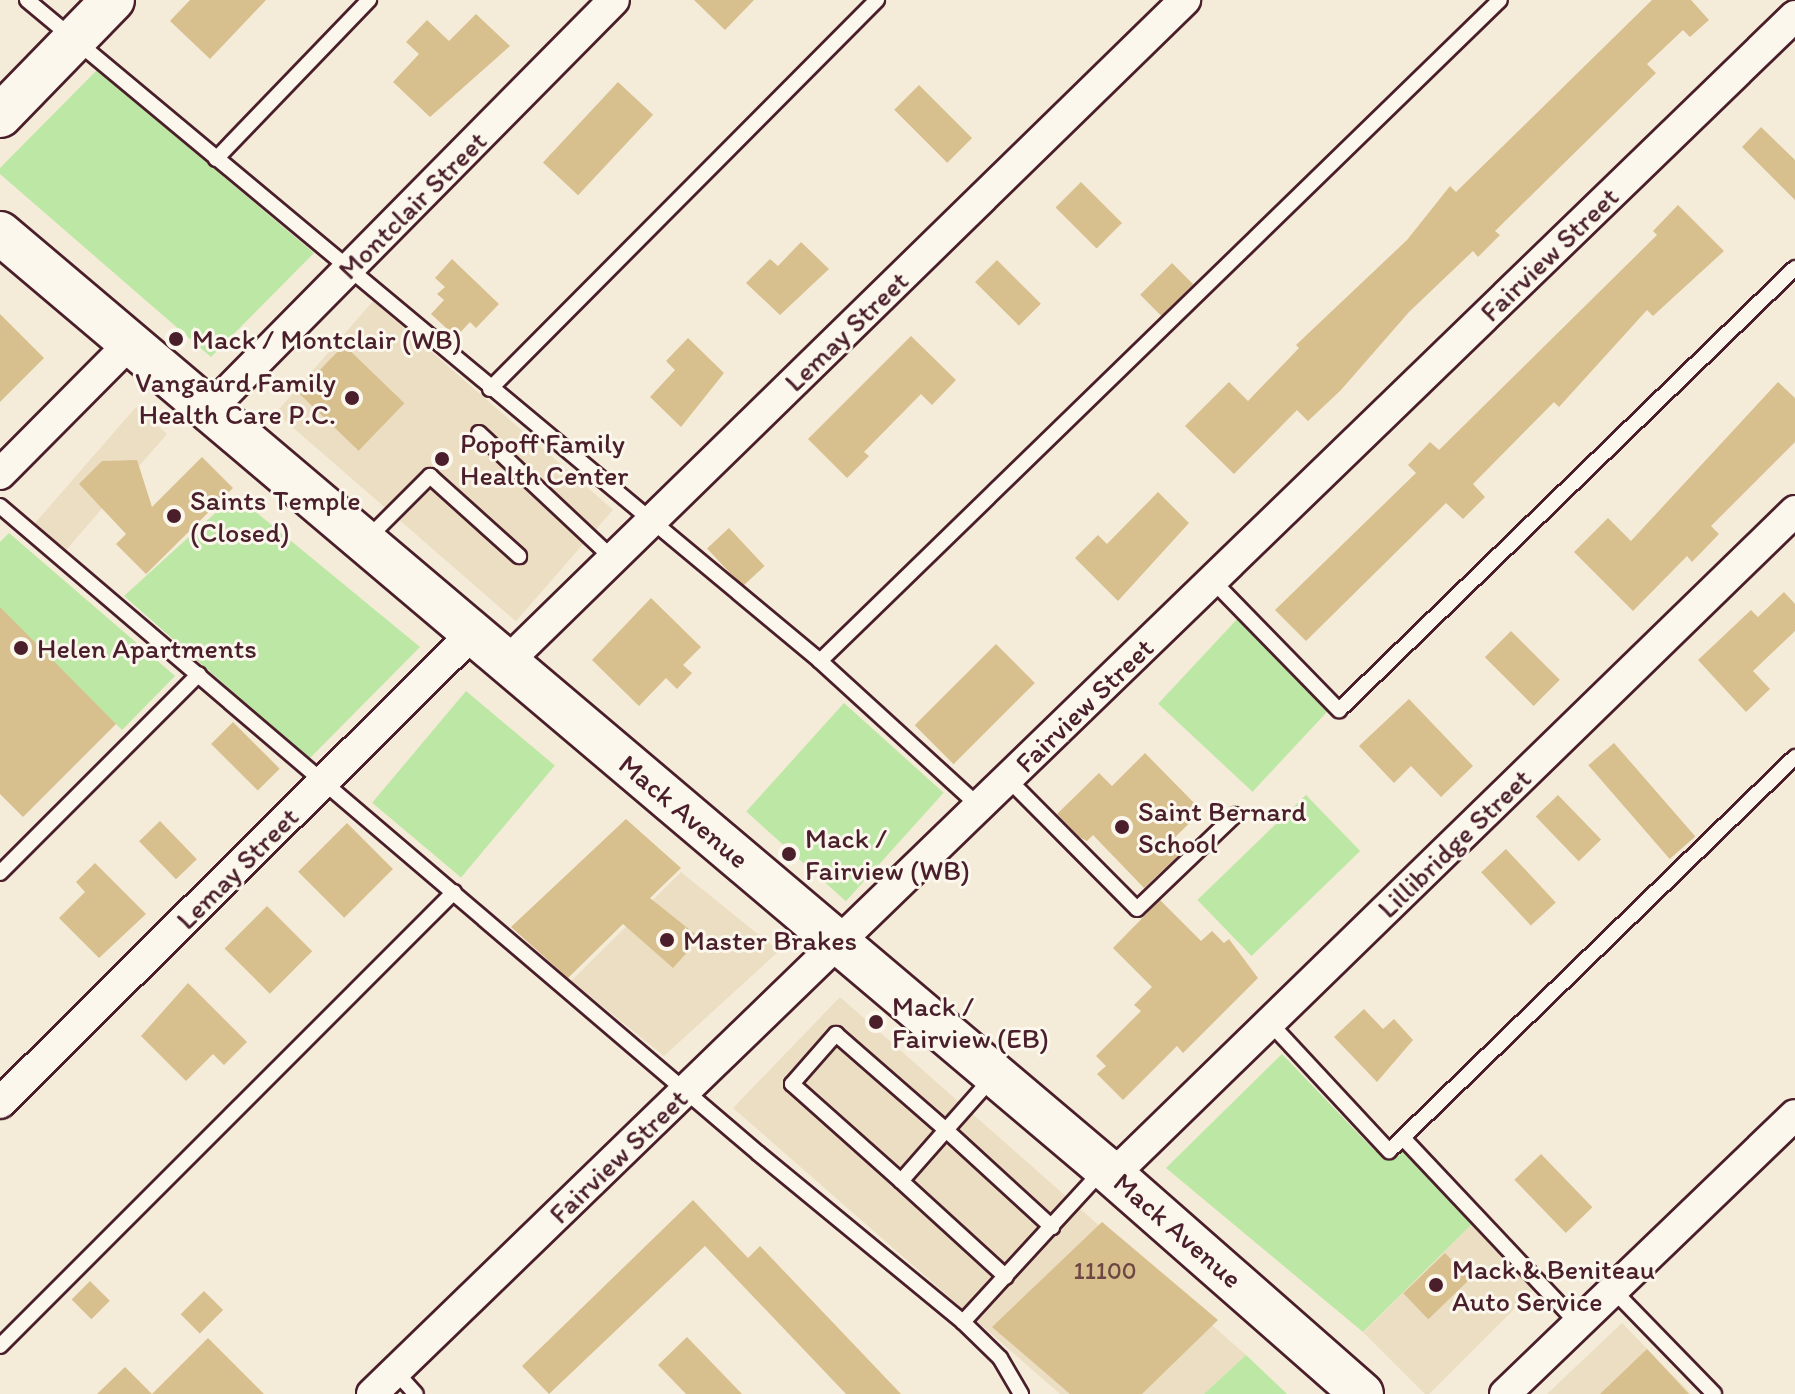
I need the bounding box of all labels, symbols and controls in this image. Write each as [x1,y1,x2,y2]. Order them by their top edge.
street label: Montclair Street [331,124,493,286]
street label: Fairview Street [1473,180,1625,328]
street label: Lemay Street [777,264,915,398]
place label: Mack / Montclair (WB) [192,322,462,356]
marker: Mack / Montclair (WB) [167,330,185,348]
place label: Vangaurd Family Health Care P.C. [134,365,336,431]
marker: Vangaurd Family Health Care P.C. [343,389,361,407]
place label: Popoff Family Health Center [460,426,628,492]
marker: Popoff Family Health Center [431,448,453,470]
place label: Saints Temple (Closed) [190,483,358,549]
marker: Saints Temple (Closed) [165,507,183,525]
place label: Helen Apartments [37,631,255,665]
street label: Fairview Street [1008,631,1160,779]
marker: Helen Apartments [12,639,30,657]
street label: Mack Avenue [613,747,755,875]
street label: Lillibridge Street [1370,761,1538,925]
place label: Saint Bernard School [1138,794,1306,860]
street label: Lemay Street [169,800,305,936]
marker: Saint Bernard School [1113,818,1131,836]
place label: Mack / Fairview (WB) [805,821,970,887]
marker: Mack / Fairview (WB) [780,845,798,863]
place label: Master Brakes [683,923,857,957]
marker: Master Brakes [658,931,676,949]
place label: Mack / Fairview (EB) [892,989,1049,1055]
marker: Mack / Fairview (EB) [867,1013,885,1031]
street label: Fairview Street [542,1082,694,1230]
street label: Mack Avenue [1107,1166,1249,1294]
place label: Mack & Beniteau Auto Service [1452,1252,1655,1318]
house number: 11100 [1074,1257,1136,1285]
marker: Mack & Beniteau Auto Service [1427,1276,1445,1294]

